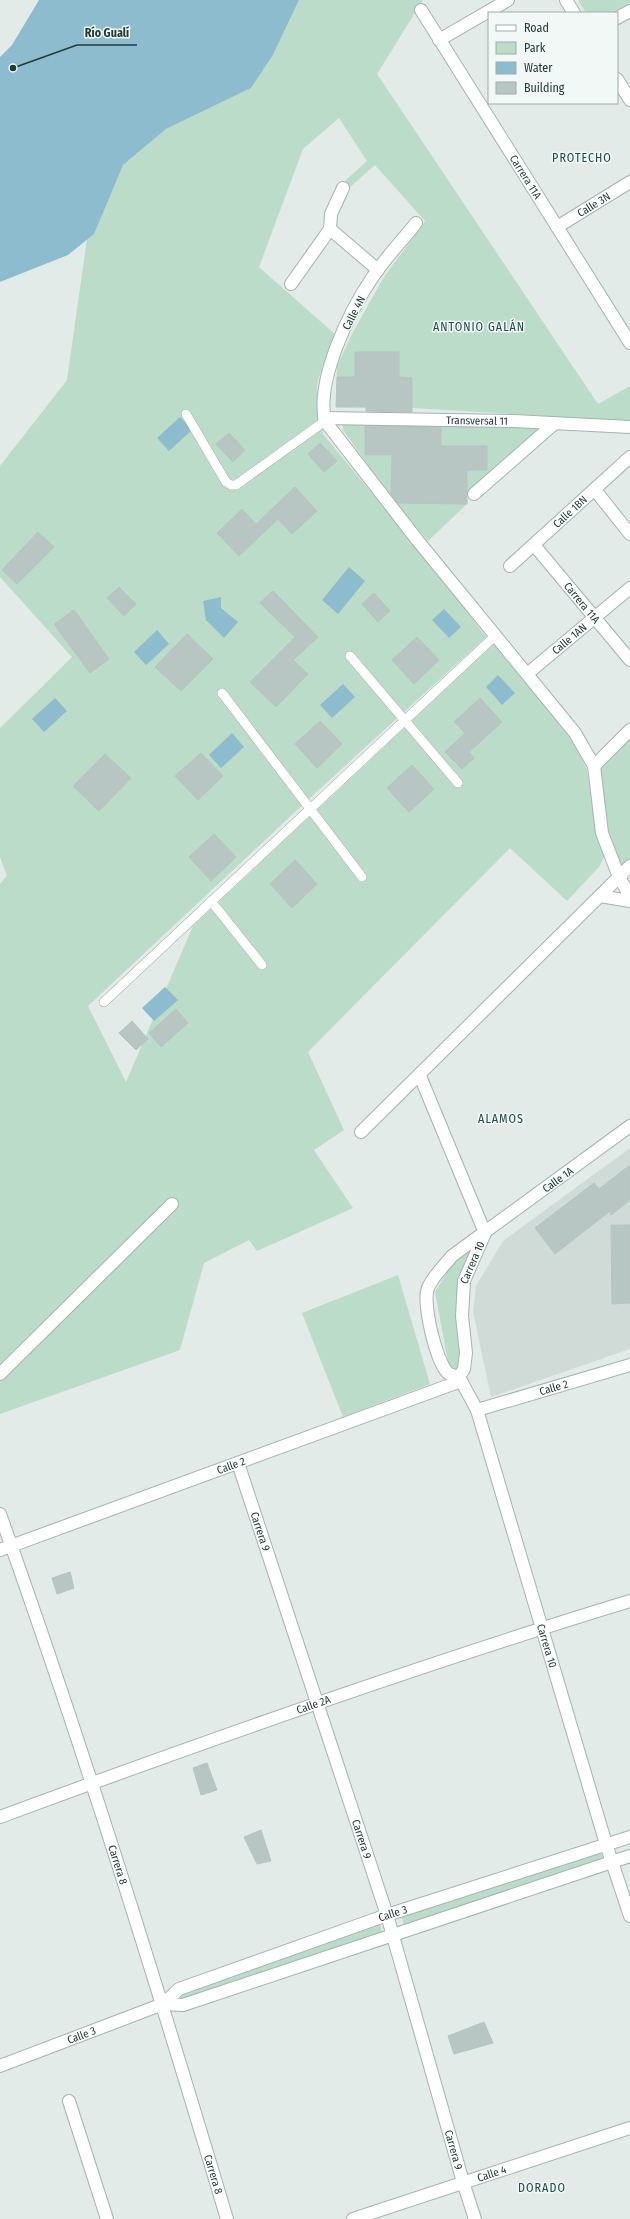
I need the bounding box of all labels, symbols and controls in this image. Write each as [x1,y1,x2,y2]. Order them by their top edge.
legend [488,12,618,104]
callout: Río Gualí [77,21,137,45]
text: Road [524,21,549,35]
text: Río Gualí [85,26,130,40]
text: Park [524,41,546,55]
text: Water [524,61,553,75]
text: Building [524,81,565,95]
district label: PROTECHO [552,151,612,165]
street label: Carrera 11A [507,152,544,201]
street label: Calle 3N [575,189,612,219]
street label: Calle 4N [340,294,368,332]
district label: ANTONIO GALÁN [433,319,525,334]
street label: Transversal 11 [446,413,508,427]
street label: Calle 1BN [550,493,590,530]
street label: Carrera 11A [561,579,603,626]
street label: Calle 1AN [549,621,589,657]
district label: ALAMOS [478,1112,524,1126]
street label: Calle 1A [540,1164,576,1195]
street label: Carrera 10 [457,1239,487,1286]
street label: Calle 2 [538,1377,570,1398]
street label: Calle 2 [215,1454,247,1476]
street label: Carrera 9 [248,1510,273,1553]
street label: Carrera 10 [534,1622,560,1670]
street label: Calle 2A [295,1692,332,1716]
street label: Carrera 9 [349,1818,374,1860]
street label: Carrera 8 [106,1843,131,1886]
street label: Calle 3 [376,1902,409,1924]
street label: Calle 3 [65,2024,97,2046]
street label: Carrera 9 [442,2128,466,2171]
street label: Carrera 8 [201,2153,226,2196]
street label: Calle 4 [475,2162,509,2184]
district label: DORADO [518,2181,566,2195]

